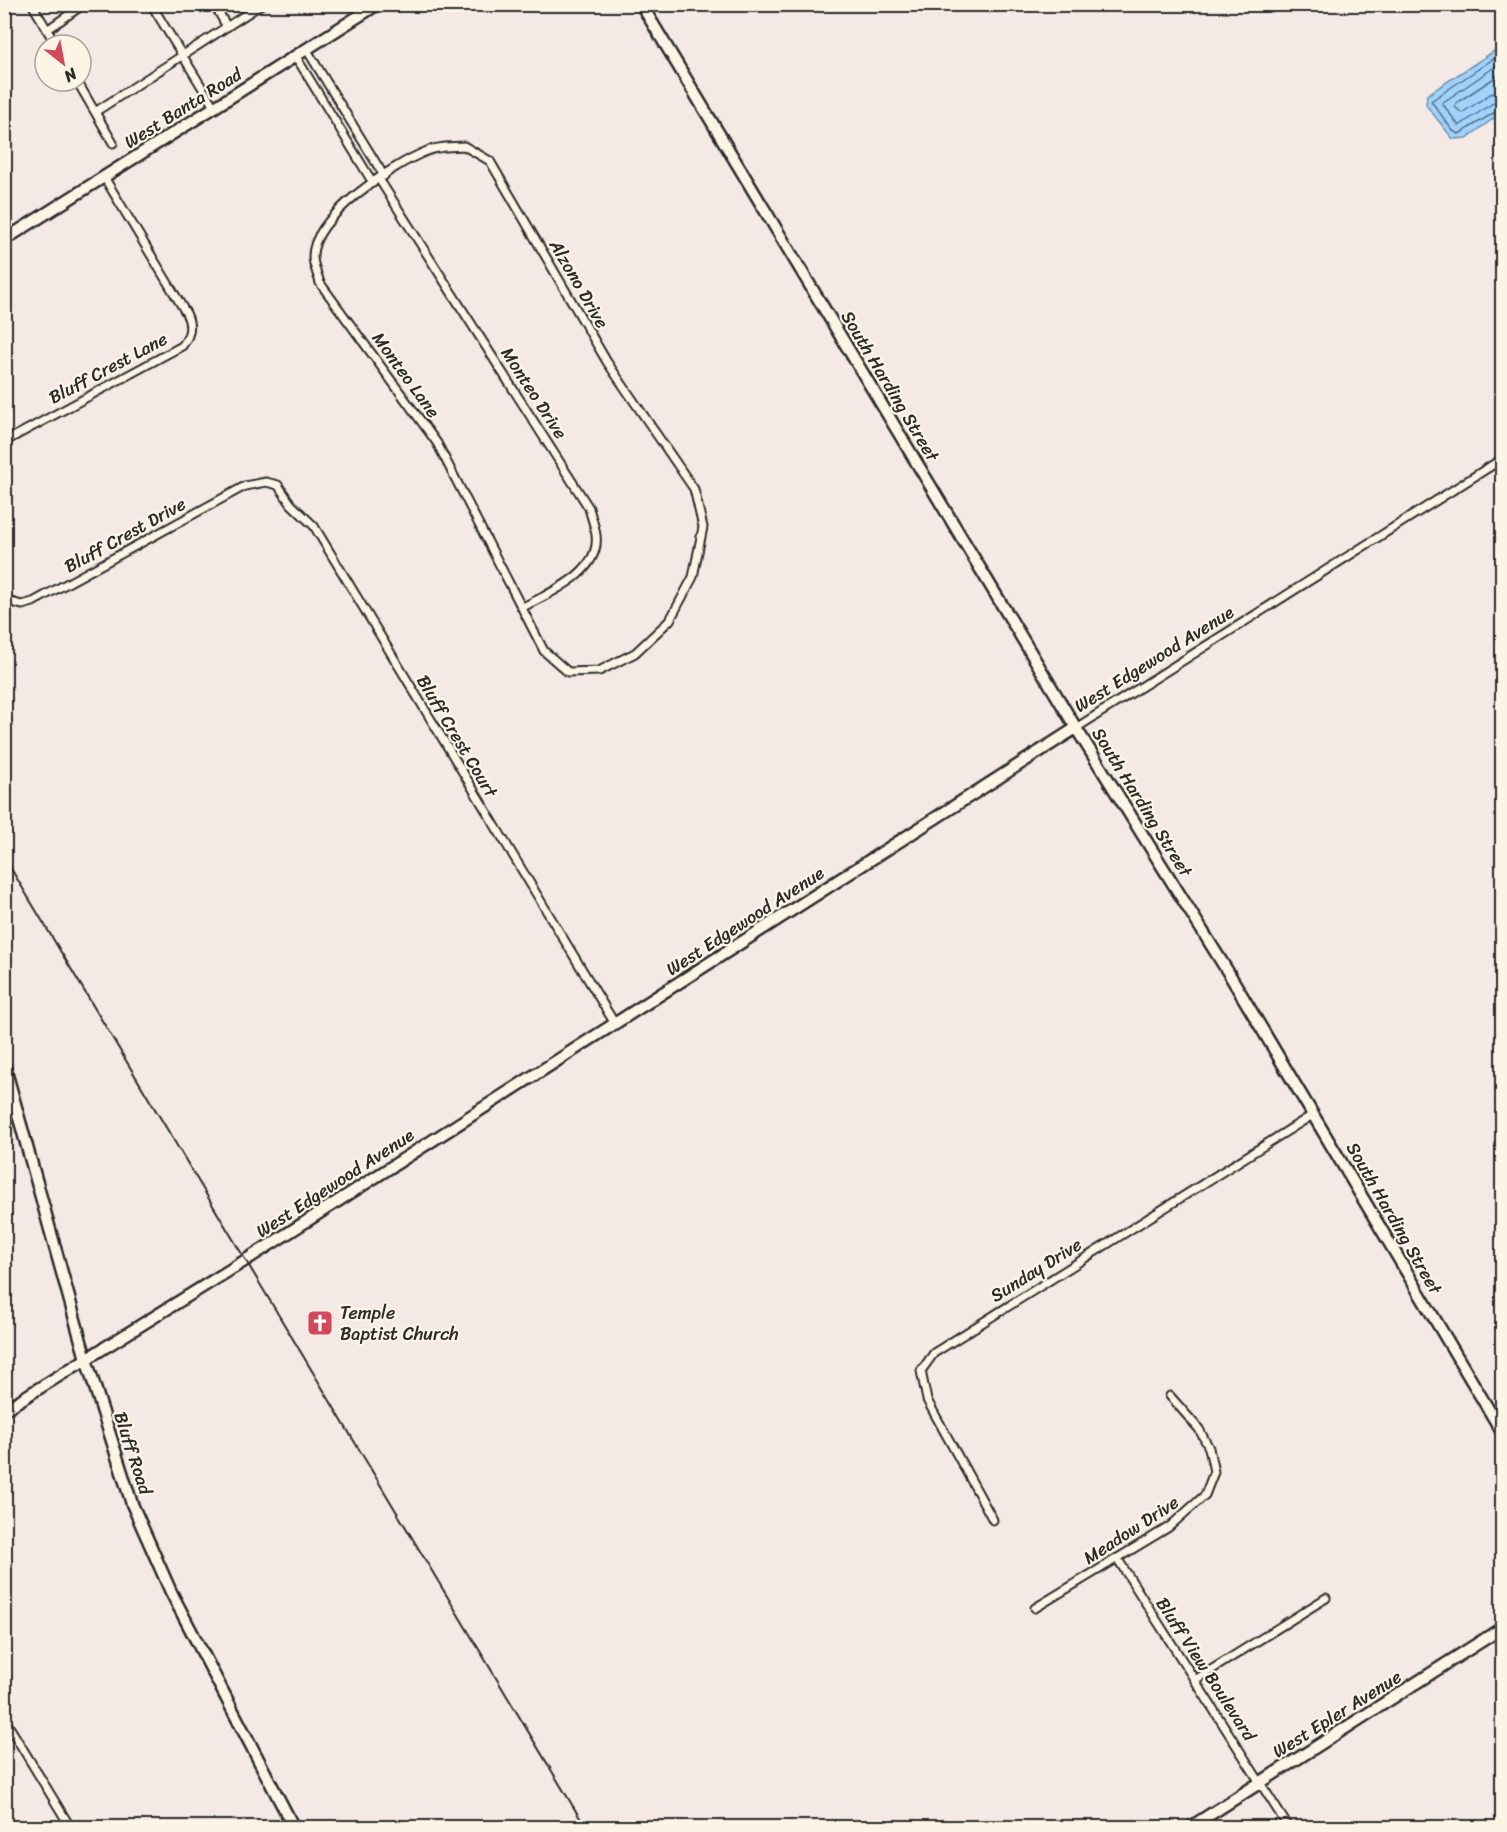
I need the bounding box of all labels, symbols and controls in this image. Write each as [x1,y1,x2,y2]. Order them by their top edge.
north arrow [33,33,93,93]
street label: West Banta Road [118,58,250,157]
text: N [57,60,84,91]
street label: Alzono Drive [540,232,618,335]
street label: South Harding Street [832,304,948,468]
street label: Bluff Crest Lane [43,323,173,413]
street label: Monteo Lane [363,325,449,425]
street label: Monteo Drive [492,340,576,446]
street label: Bluff Crest Drive [58,488,192,582]
street label: West Edgewood Avenue [1068,597,1241,721]
street label: Bluff Crest Court [408,668,507,804]
street label: South Harding Street [1083,721,1201,884]
street label: West Edgewood Avenue [659,857,831,984]
street label: West Edgewood Avenue [249,1119,421,1246]
street label: South Harding Street [1337,1136,1451,1301]
street label: Sunday Drive [984,1229,1088,1311]
place label: Temple Baptist Church [340,1297,459,1350]
church icon: Temple Baptist Church [305,1308,335,1338]
street label: Bluff Road [105,1407,162,1500]
street label: Meadow Drive [1076,1487,1186,1573]
street label: Bluff View Boulevard [1147,1590,1266,1749]
street label: West Epler Avenue [1266,1661,1408,1767]

